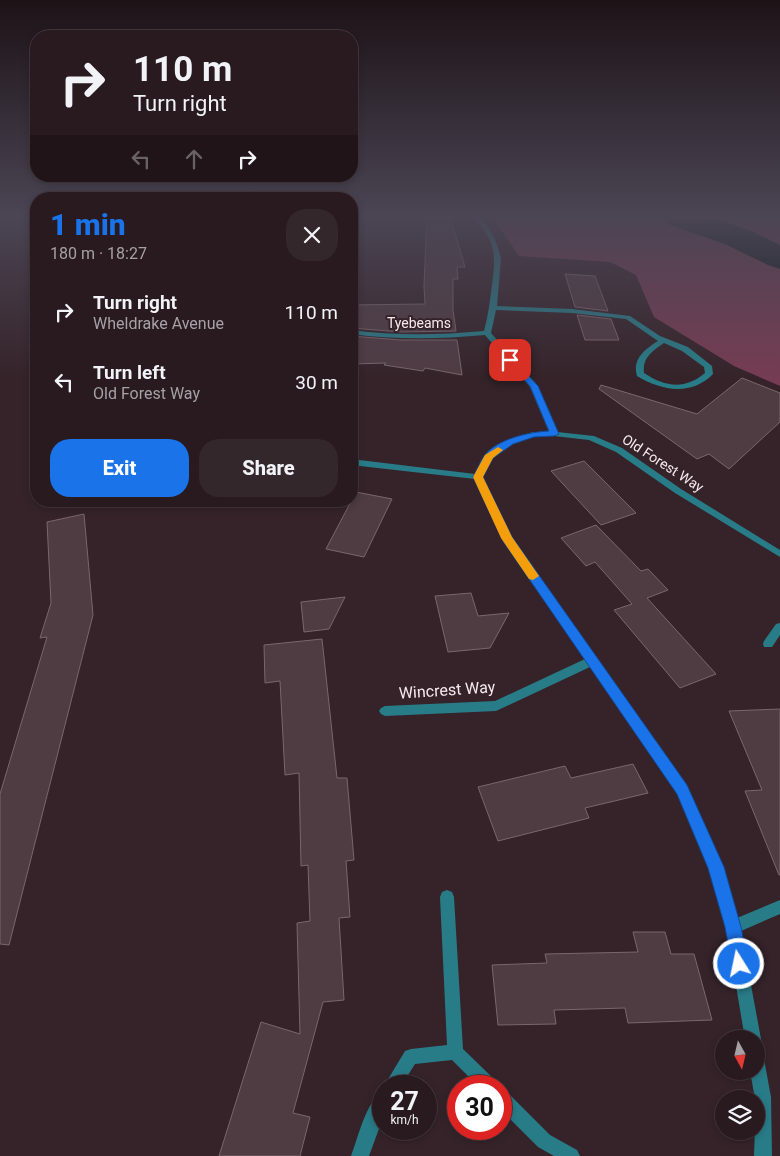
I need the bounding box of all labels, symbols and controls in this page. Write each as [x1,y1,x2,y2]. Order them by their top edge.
text: 110 m [133,49,232,90]
icon: right [50,50,115,115]
text: Turn right [133,91,227,116]
icon: left [127,145,155,173]
icon: ahead [180,145,208,173]
icon: right [233,145,261,173]
text: 1 min [50,207,126,242]
button: close [286,209,338,261]
text: 180 m · 18:27 [50,244,147,263]
text: Turn right [93,291,177,314]
icon: right [50,298,78,326]
text: 110 m [285,301,338,324]
text: Wheldrake Avenue [93,314,224,333]
street label: Tyebeams [387,315,451,331]
pin [489,339,531,381]
icon: arrive [496,346,524,374]
text: Turn left [93,361,166,384]
icon: left [50,368,78,396]
text: 30 m [295,371,338,394]
text: Old Forest Way [93,384,200,403]
street label: Old Forest Way [619,431,707,495]
button: Exit [50,439,189,497]
button: Share [199,439,338,497]
street label: Wincrest Way [398,677,496,703]
position arrow [712,937,764,989]
north arrow [715,1030,765,1080]
map controls [715,1030,765,1140]
speed limit sign: 30 [447,1075,512,1140]
text: 27 [390,1087,419,1116]
button: layers [715,1090,765,1140]
text: km/h [390,1113,419,1127]

